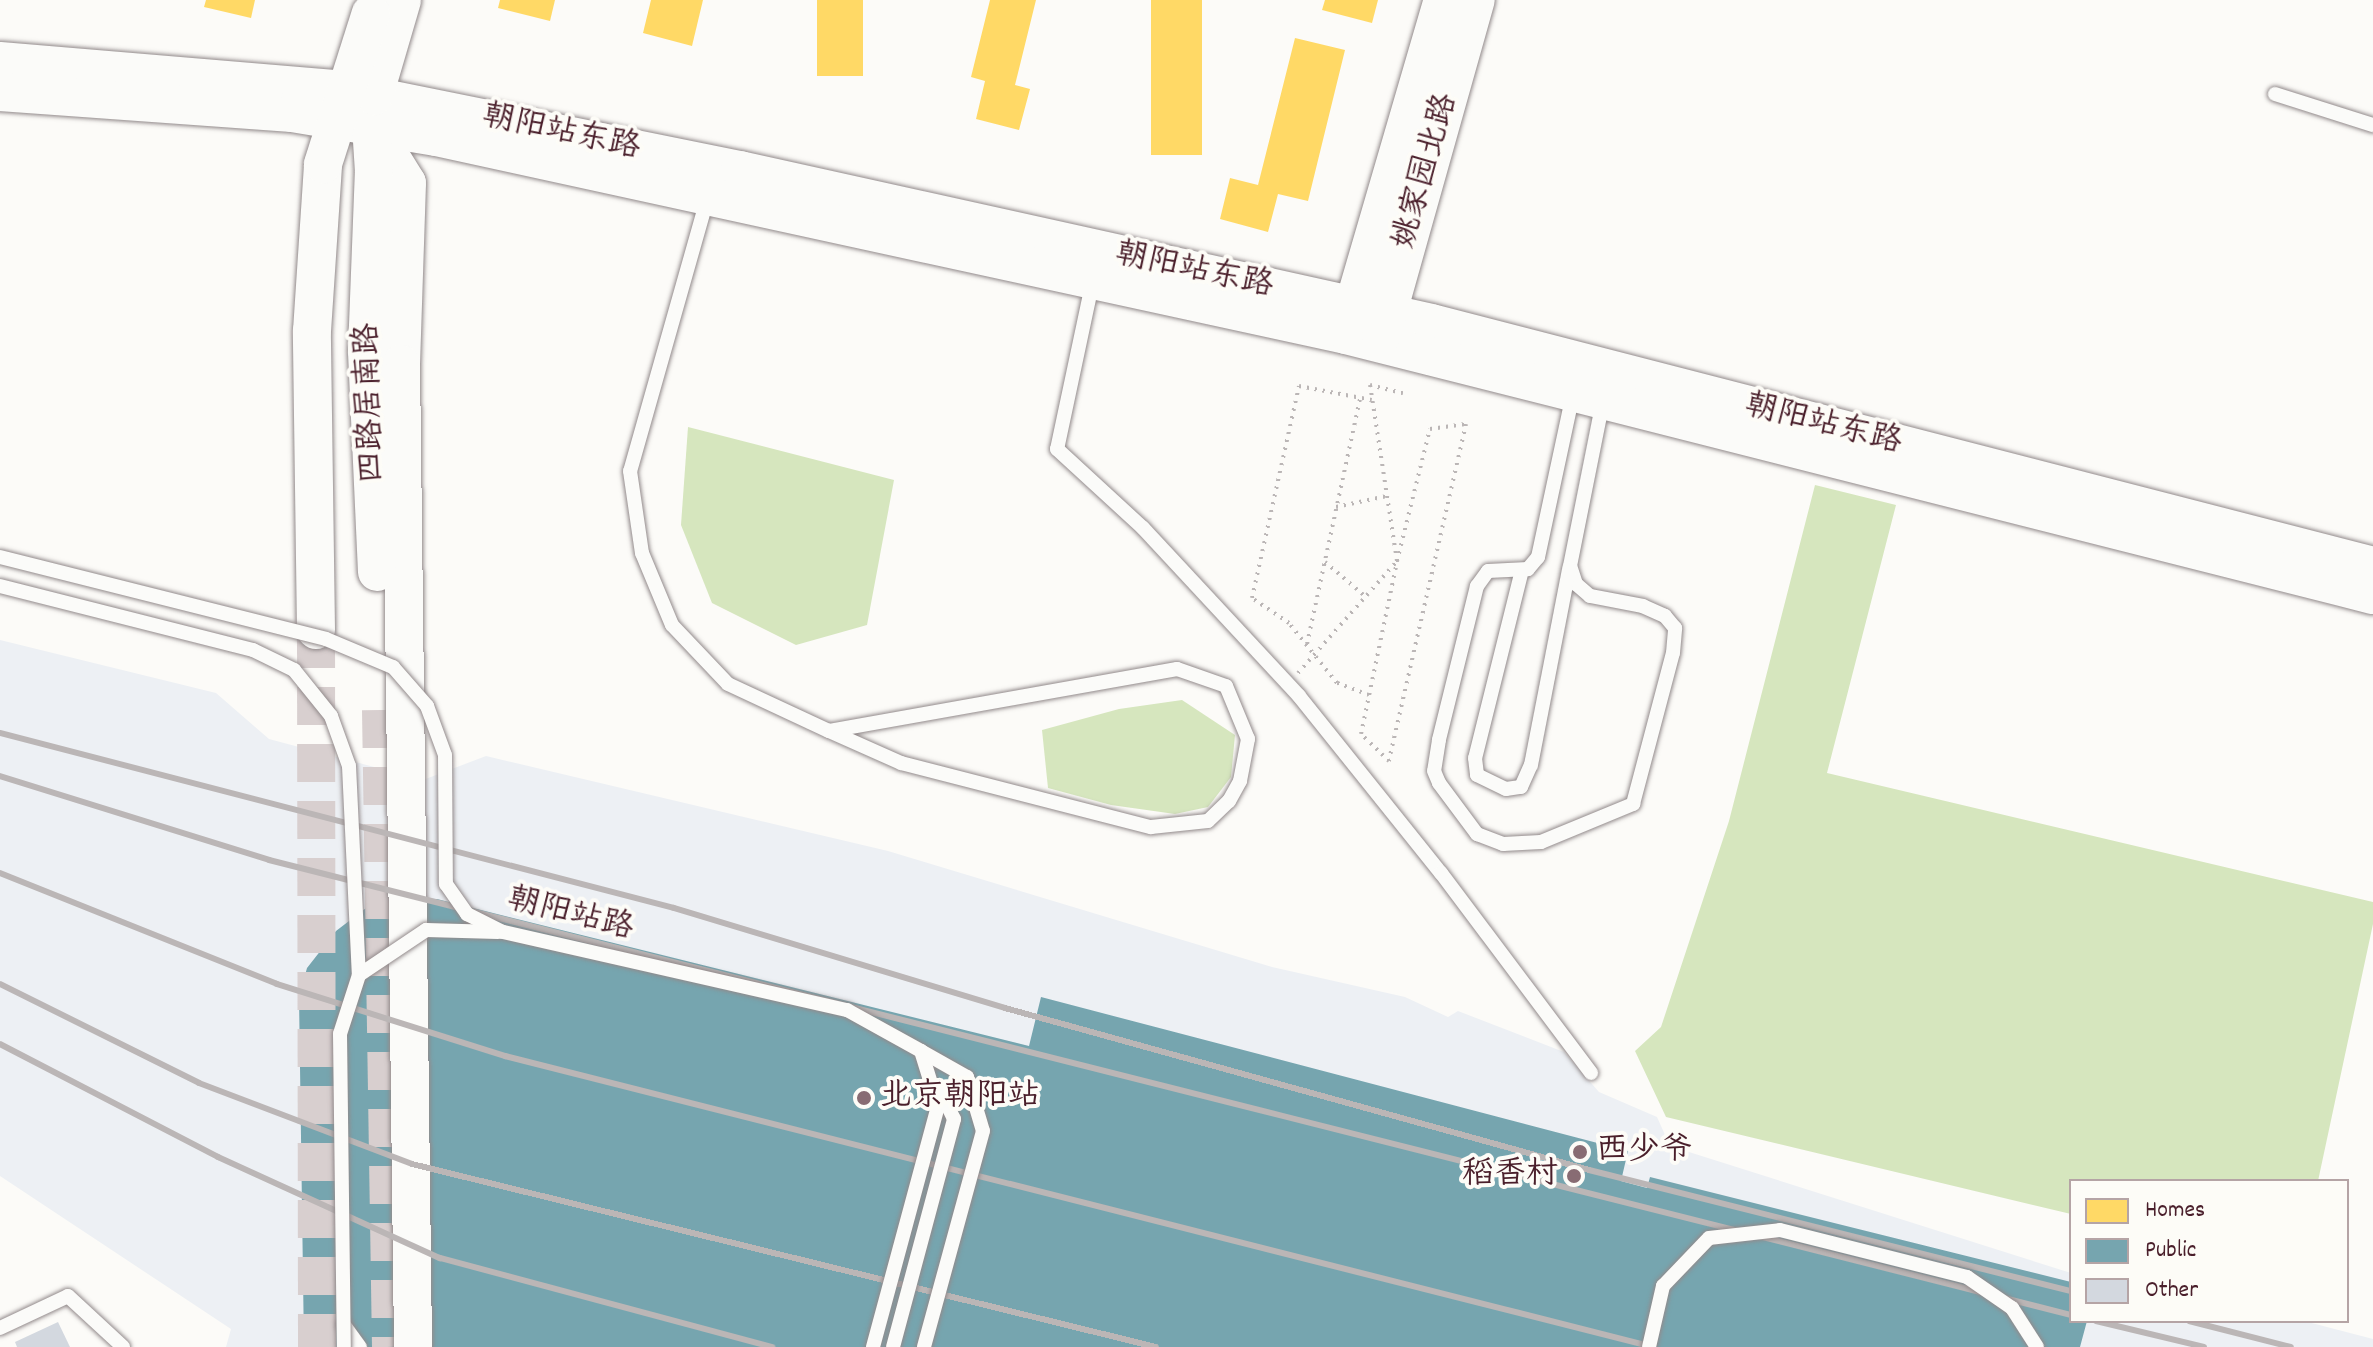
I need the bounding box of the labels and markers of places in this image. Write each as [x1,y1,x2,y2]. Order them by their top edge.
place label: 北京朝阳站 [880,1079,1040,1117]
marker: 北京朝阳站 [855,1089,873,1107]
place label: 西少爷 [1596,1133,1692,1171]
marker: 西少爷 [1571,1143,1589,1161]
place label: 稻香村 [1462,1157,1558,1195]
marker: 稻香村 [1565,1167,1583,1185]

